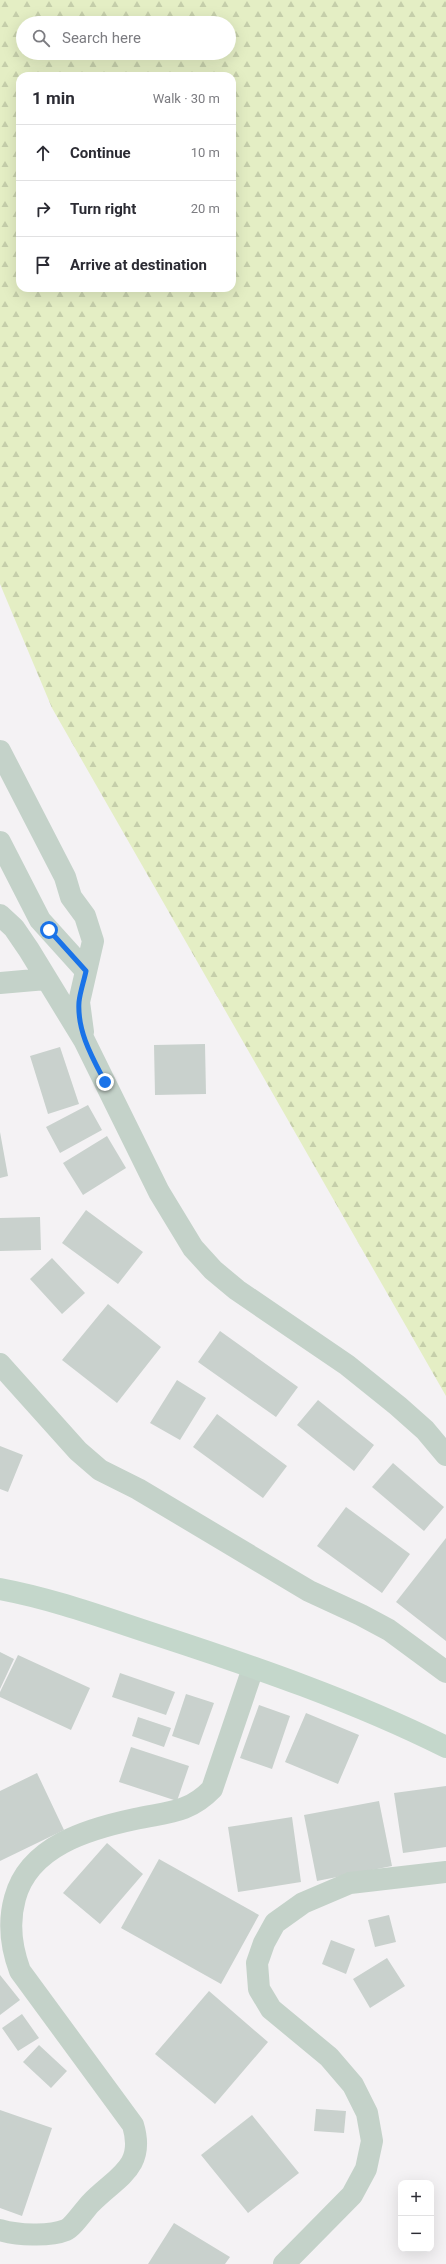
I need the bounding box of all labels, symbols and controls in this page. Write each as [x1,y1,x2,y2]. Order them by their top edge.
search box [16,16,236,60]
icon: search [30,27,52,49]
text: Search here [62,29,141,47]
text: 1 min [32,88,75,108]
text: Walk · 30 m [153,91,220,106]
icon: ahead [32,142,54,164]
text: Continue [70,144,131,162]
text: 10 m [191,145,220,160]
icon: right [32,198,54,220]
text: Turn right [70,200,136,218]
text: 20 m [191,201,220,216]
icon: arrive [32,254,54,276]
text: Arrive at destination [70,256,207,274]
route start [40,921,58,939]
route end [96,1073,114,1091]
map controls [398,2180,434,2252]
button: + [398,2180,434,2216]
button: − [398,2216,434,2252]

